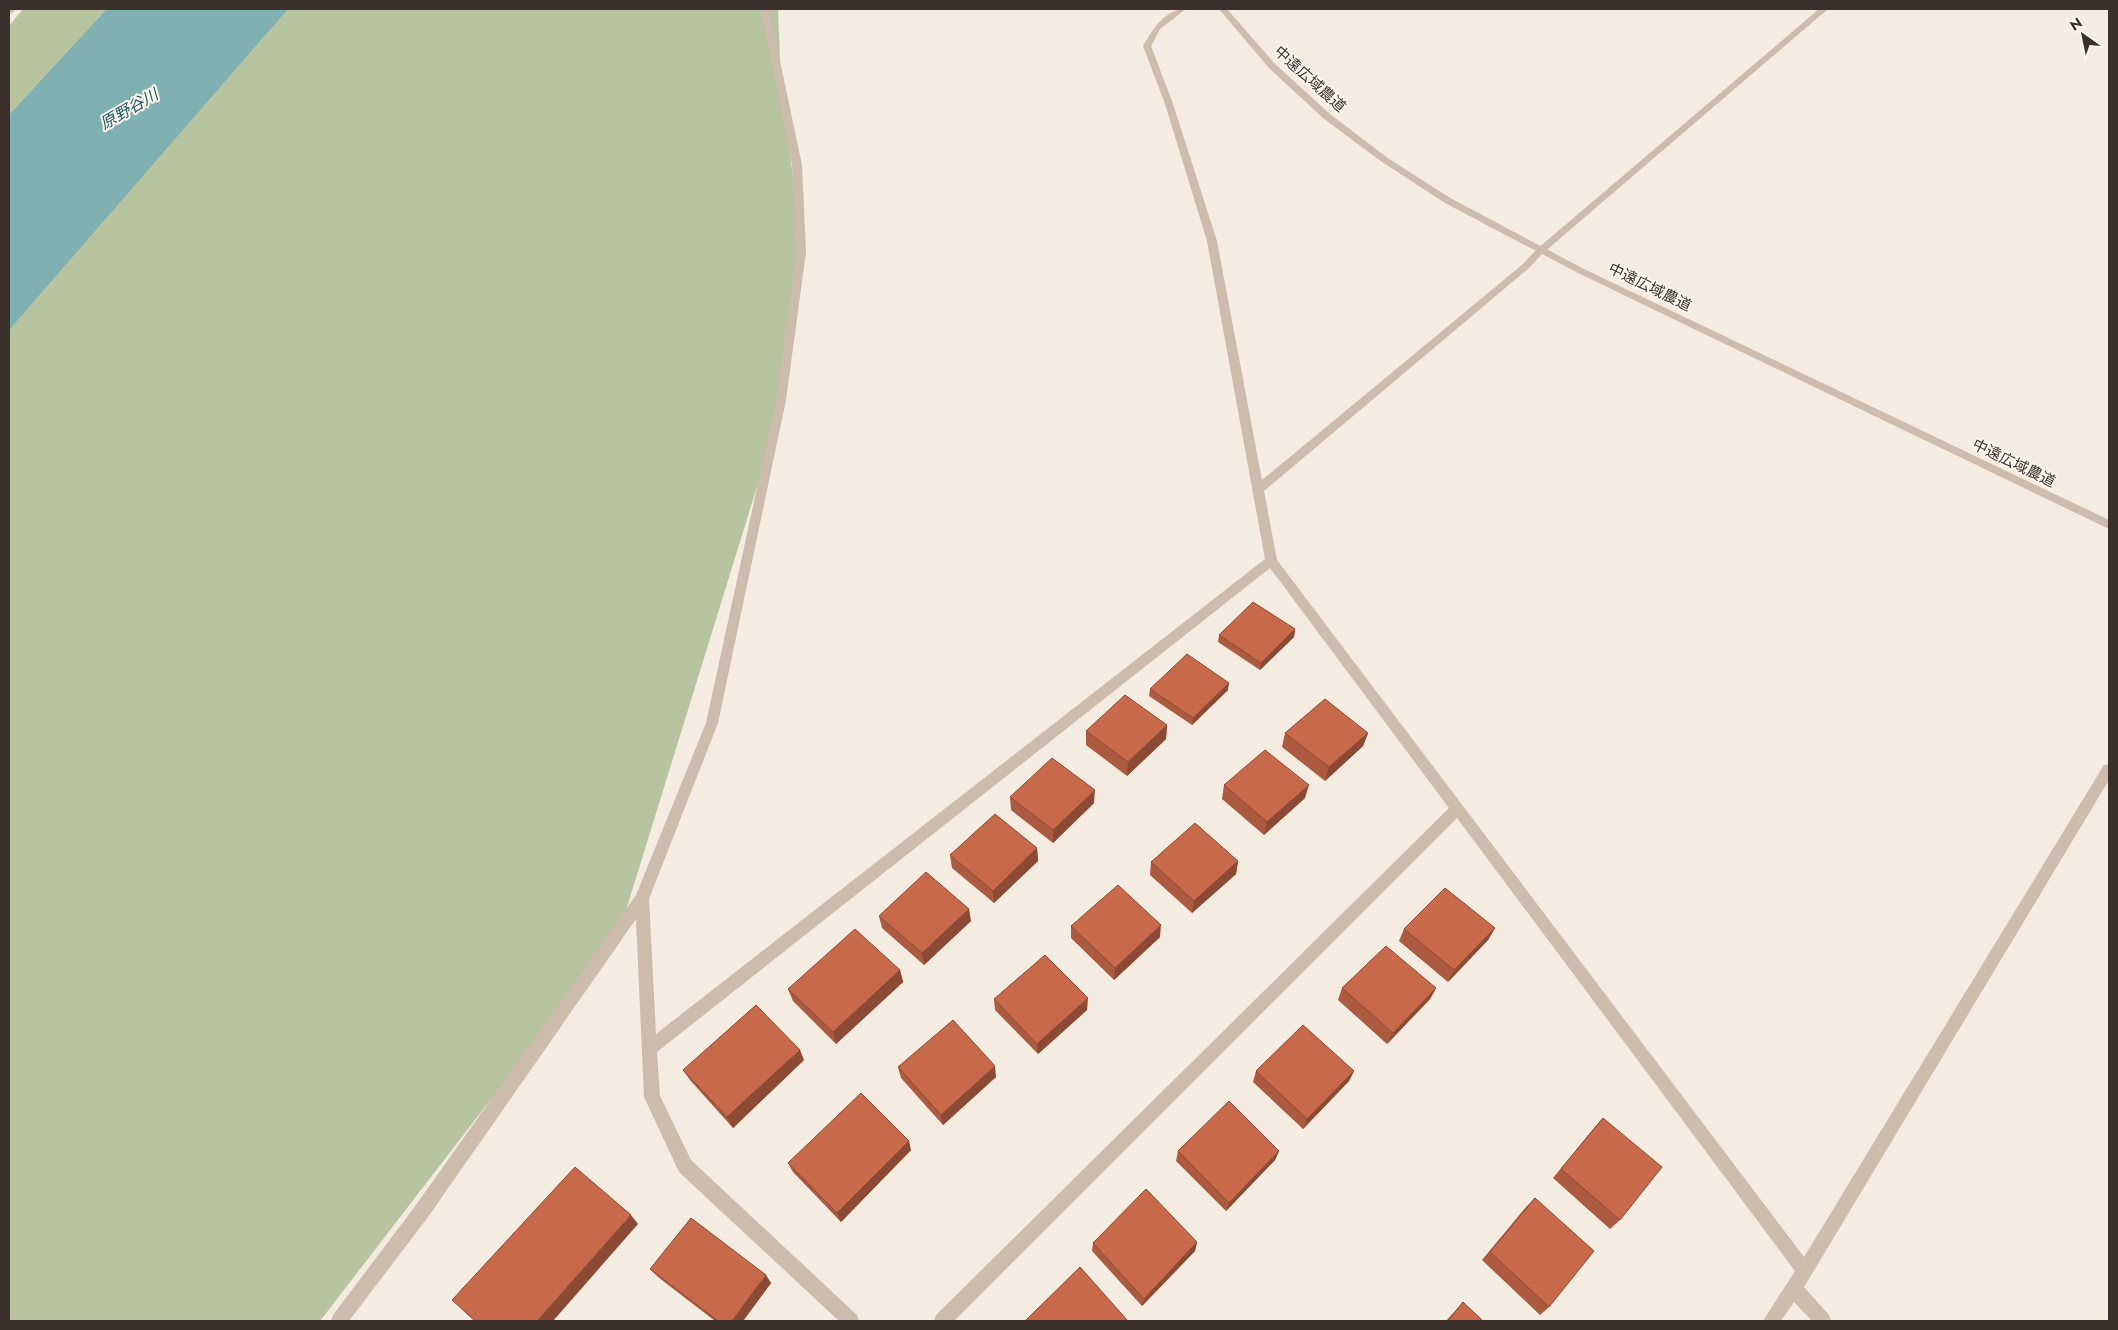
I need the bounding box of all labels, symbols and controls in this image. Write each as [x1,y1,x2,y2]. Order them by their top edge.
north arrow [2058,10,2108,60]
text: N [2066,13,2086,36]
street label: 中遠広域農道 [1269,41,1351,117]
water label: 原野谷川 [96,82,164,135]
street label: 中遠広域農道 [1605,257,1695,317]
street label: 中遠広域農道 [1969,433,2059,493]

